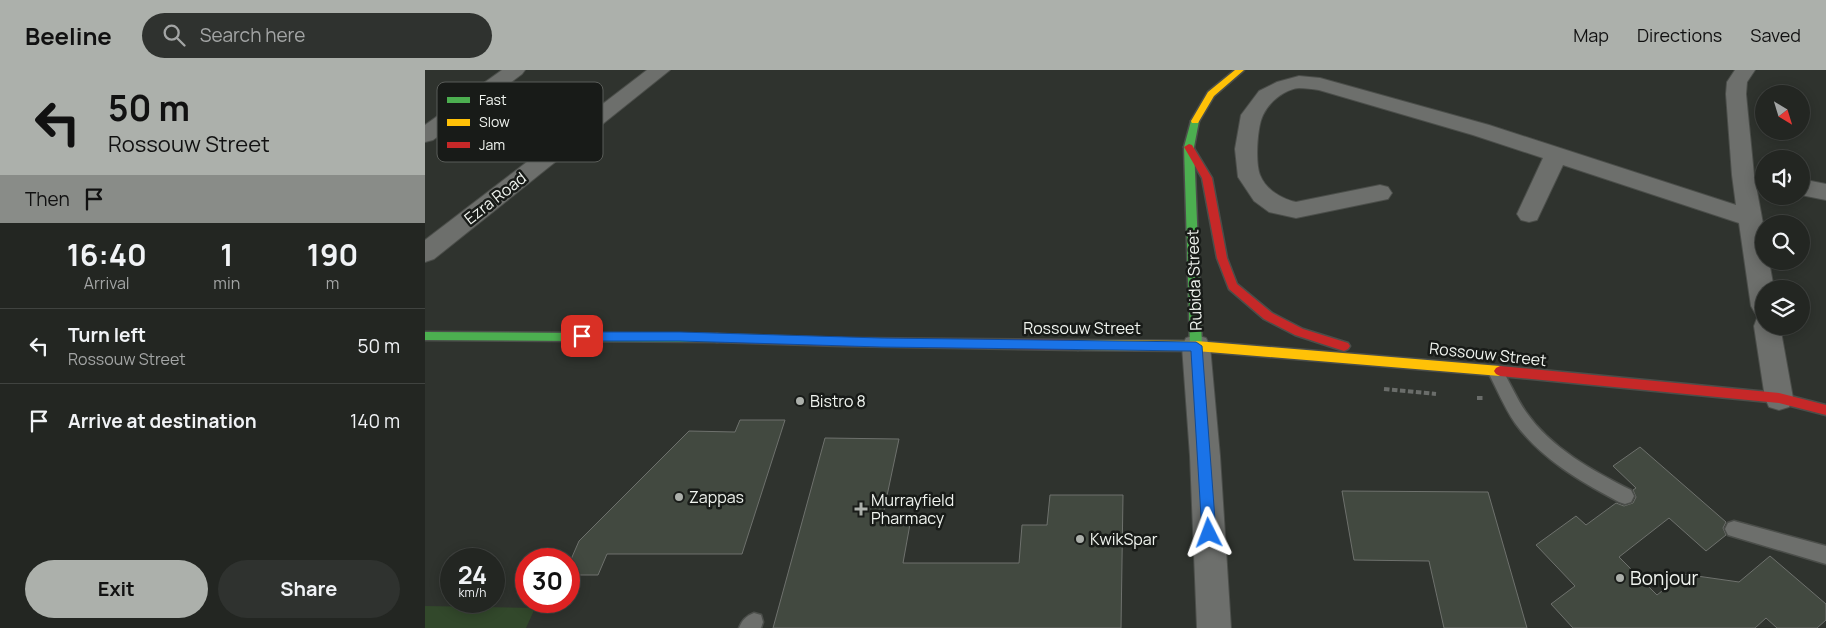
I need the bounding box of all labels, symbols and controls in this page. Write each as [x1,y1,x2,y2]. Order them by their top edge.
search box [142,13,492,58]
text: Beeline [25,19,112,52]
icon: search [160,21,188,49]
text: Search here [200,22,305,48]
text: Map [1573,23,1609,47]
text: Directions [1637,23,1722,47]
text: Saved [1750,23,1801,47]
legend [437,82,603,162]
text: 50 m [108,84,190,132]
north arrow [1755,85,1810,140]
map controls [1755,85,1810,335]
icon: left [25,90,90,155]
text: Fast [479,90,507,109]
text: Slow [479,112,510,131]
text: Rossouw Street [108,129,270,159]
text: Jam [479,135,505,154]
button: sound [1755,150,1810,205]
street label: Ezra Road [459,167,531,229]
icon: arrive [80,185,108,213]
text: Then [25,186,70,212]
button: search [1755,215,1810,270]
street label: Rubida Street [1181,229,1207,331]
text: 16:40 [67,234,147,275]
text: 1 [220,234,233,275]
text: 190 [307,234,358,275]
text: Arrival [84,272,130,294]
text: min [213,272,240,294]
text: m [326,272,339,294]
button: layers [1755,280,1810,335]
pin [561,315,603,357]
street label: Rossouw Street [1023,317,1141,339]
text: Turn left [68,322,146,348]
icon: arrive [568,322,596,350]
icon: left [25,332,53,360]
text: 50 m [358,333,400,359]
street label: Rossouw Street [1428,337,1548,371]
text: Rossouw Street [68,348,186,370]
place label: Bistro 8 [810,390,866,412]
marker: Bistro 8 [794,395,806,407]
icon: arrive [25,407,53,435]
text: Arrive at destination [68,408,257,434]
text: 140 m [350,408,400,434]
place label: Zappas [689,486,744,508]
place label: Murrayfield Pharmacy [871,489,954,529]
marker: Zappas [673,491,685,503]
marker: Murrayfield Pharmacy [855,503,867,515]
position arrow [1182,506,1234,558]
place label: KwikSpar [1090,528,1158,550]
marker: KwikSpar [1074,533,1086,545]
speed limit sign: 30 [515,548,580,613]
text: 24 [458,557,487,592]
button: Exit [25,560,208,618]
button: Share [218,560,400,618]
place label: Bonjour [1630,565,1698,591]
marker: Bonjour [1614,572,1626,584]
text: km/h [459,584,486,601]

